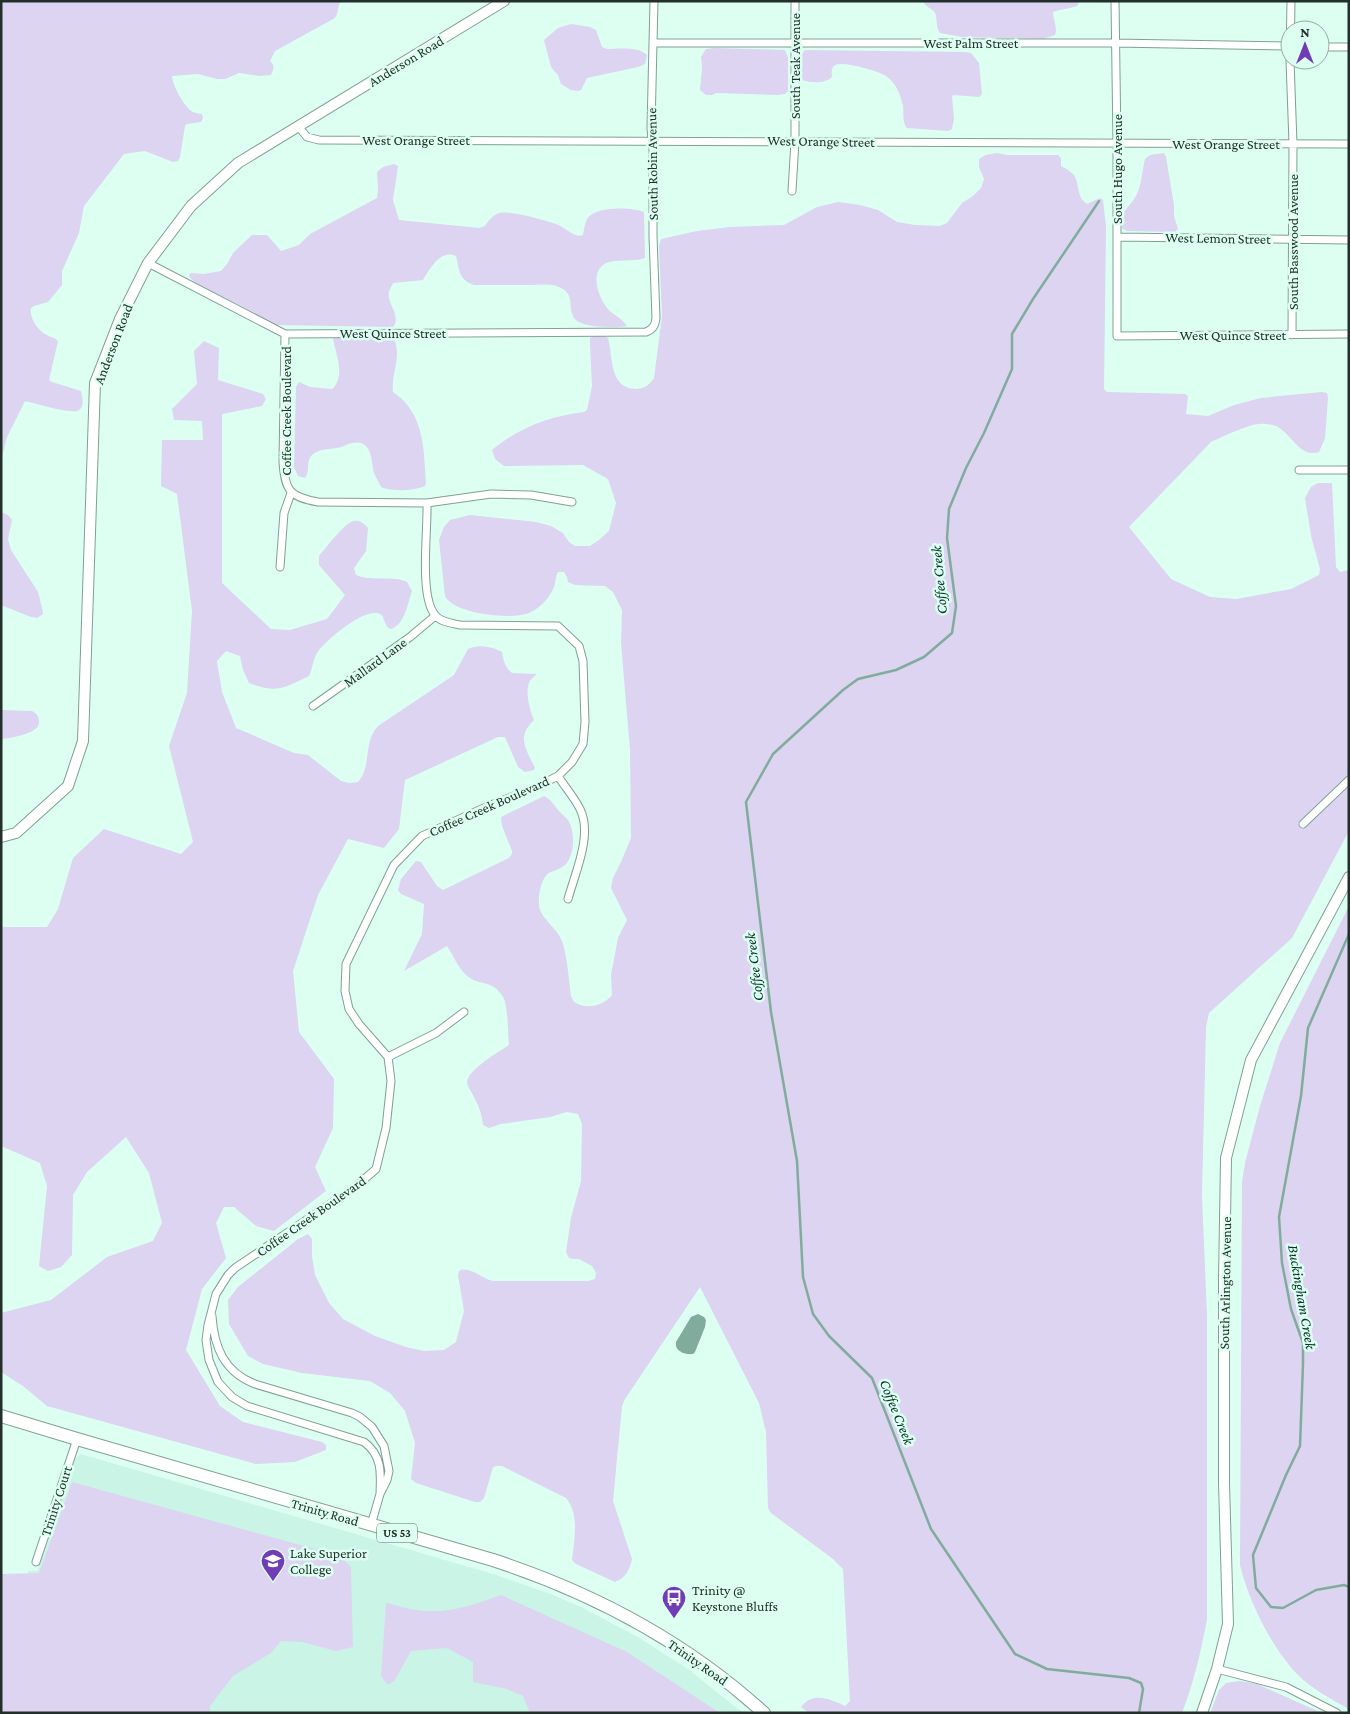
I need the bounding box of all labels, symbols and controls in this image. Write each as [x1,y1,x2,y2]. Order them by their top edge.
street label: South Teak Avenue [787,13,803,119]
north arrow [1280,20,1330,70]
text: N [1300,24,1310,40]
street label: Anderson Road [366,32,447,90]
street label: West Palm Street [924,35,1019,51]
street label: South Robin Avenue [643,108,661,220]
street label: South Hugo Avenue [1109,114,1125,224]
street label: West Orange Street [362,132,470,148]
street label: West Orange Street [767,132,875,150]
street label: West Orange Street [1172,136,1280,152]
street label: South Basswood Avenue [1285,174,1301,310]
street label: West Lemon Street [1165,229,1271,247]
street label: Anderson Road [90,301,136,386]
street label: West Quince Street [340,325,447,341]
street label: West Quince Street [1180,327,1287,343]
street label: Coffee Creek Boulevard [278,346,294,476]
water label: Coffee Creek [928,544,951,615]
street label: Mallard Lane [340,634,410,690]
street label: Coffee Creek Boulevard [427,772,552,840]
water label: Coffee Creek [742,930,767,1002]
street label: Coffee Creek Boulevard [253,1172,369,1260]
street label: South Arlington Avenue [1216,1216,1234,1350]
water label: Buckingham Creek [1284,1244,1319,1352]
water label: Coffee Creek [876,1377,918,1449]
street label: Trinity Court [37,1463,75,1538]
street label: Trinity Road [289,1495,361,1529]
road number: US 53 [377,1524,417,1542]
place label: Lake Superior College [290,1545,367,1577]
school or university icon: Lake Superior College [260,1548,286,1582]
place label: Trinity @ Keystone Bluffs [692,1582,778,1614]
bus stop icon: Trinity @ Keystone Bluffs [661,1585,687,1619]
street label: Trinity Road [665,1636,732,1689]

